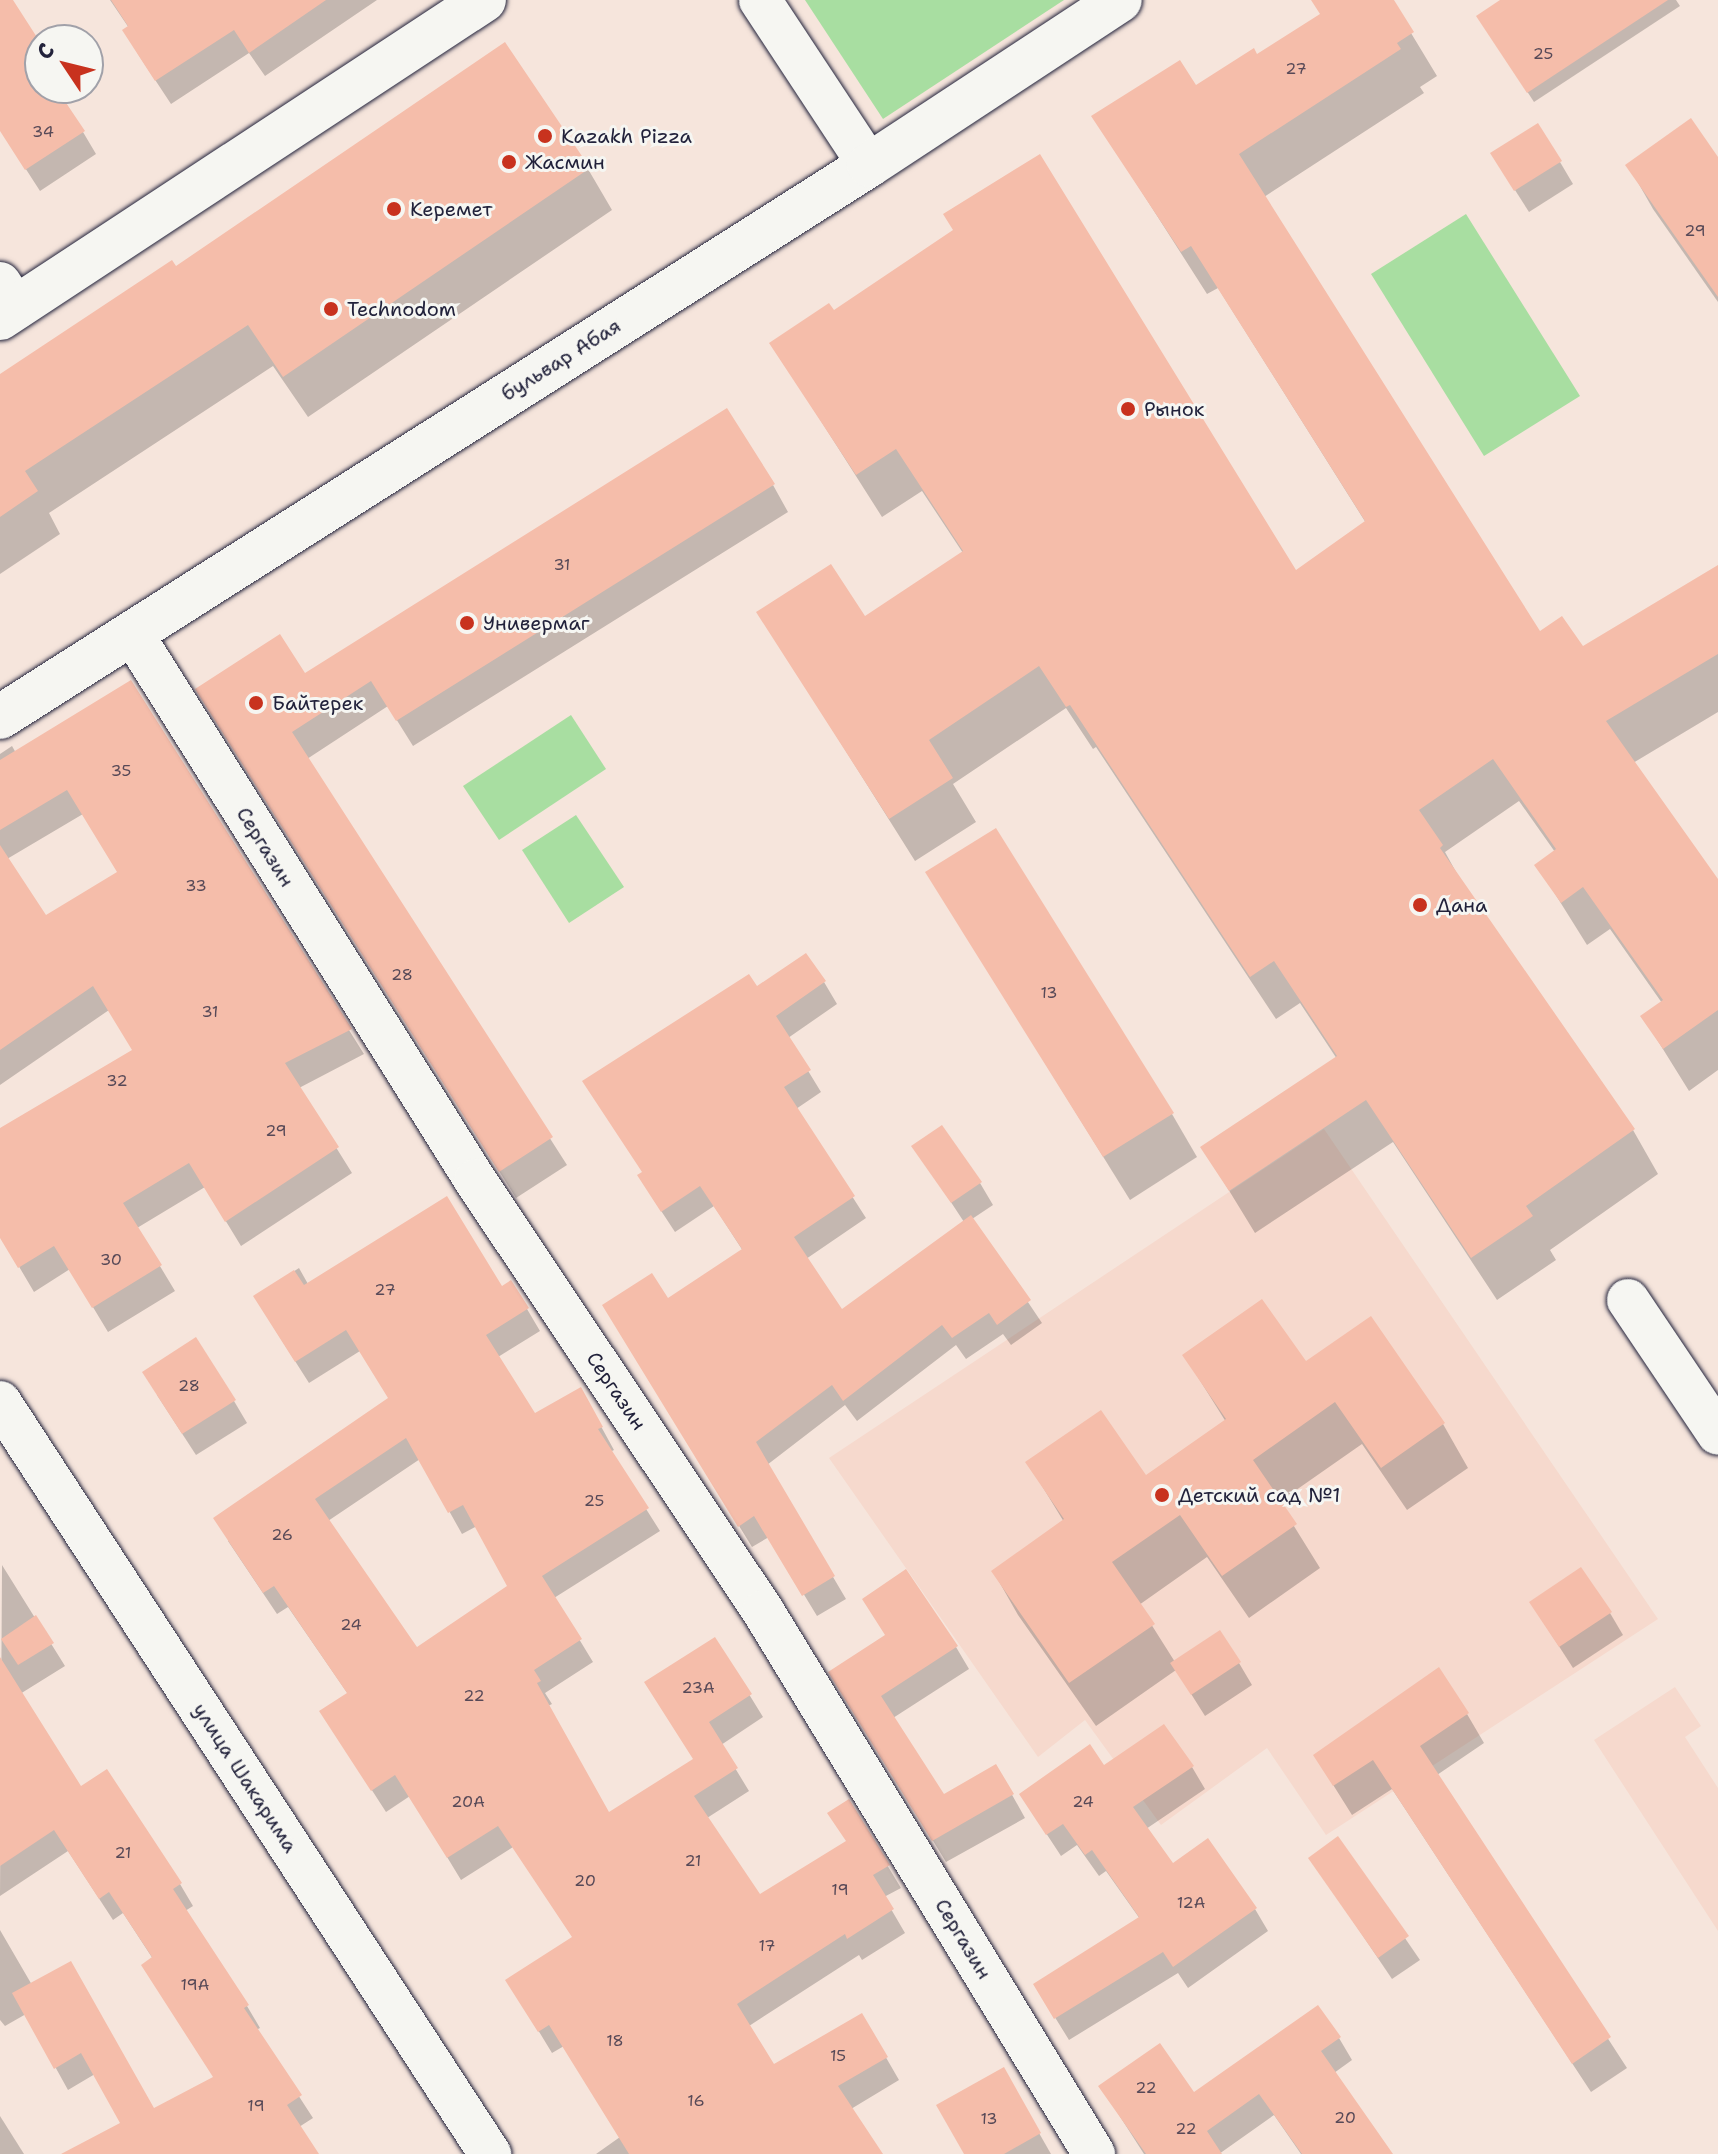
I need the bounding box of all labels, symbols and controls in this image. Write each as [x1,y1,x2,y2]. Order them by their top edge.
north arrow [24,24,104,104]
text: С [30,37,61,65]
house number: 25 [1533,44,1553,64]
house number: 27 [1285,59,1307,79]
house number: 34 [32,122,54,142]
place label: Kazakh Pizza [561,124,692,148]
marker: Kazakh Pizza [536,127,554,145]
place label: Жасмин [525,150,605,174]
marker: Жасмин [500,153,518,171]
place label: Керемет [410,197,492,221]
marker: Керемет [385,200,403,218]
house number: 29 [1684,221,1706,241]
place label: Technodom [347,297,456,321]
marker: Technodom [322,300,340,318]
street label: бульвар Абая [497,314,625,406]
place label: Рынок [1144,397,1204,421]
marker: Рынок [1119,400,1137,418]
house number: 31 [553,555,571,575]
place label: Универмаг [483,611,590,635]
marker: Универмаг [458,614,476,632]
place label: Байтерек [272,691,363,715]
marker: Байтерек [247,694,265,712]
house number: 35 [111,761,131,781]
street label: Сергазин [231,803,299,891]
house number: 33 [185,876,207,896]
place label: Дана [1436,893,1487,917]
marker: Дана [1411,896,1429,914]
house number: 28 [391,965,413,985]
house number: 13 [1040,983,1058,1003]
house number: 31 [201,1002,219,1022]
house number: 32 [106,1071,128,1091]
house number: 29 [265,1121,287,1141]
house number: 30 [100,1250,122,1270]
house number: 27 [374,1280,396,1300]
street label: Сергазин [581,1347,651,1435]
house number: 28 [178,1376,200,1396]
place label: Детский сад №1 [1178,1483,1341,1507]
marker: Детский сад №1 [1153,1486,1171,1504]
house number: 25 [584,1491,604,1511]
house number: 26 [271,1525,293,1545]
house number: 24 [340,1615,362,1635]
house number: 23А [681,1678,715,1698]
house number: 22 [463,1686,485,1706]
street label: улица Шакарима [188,1699,302,1857]
house number: 20А [451,1792,485,1812]
house number: 24 [1072,1792,1094,1812]
house number: 21 [114,1843,132,1863]
house number: 21 [684,1851,702,1871]
house number: 20 [574,1871,596,1891]
house number: 19 [831,1880,849,1900]
house number: 12А [1177,1893,1205,1913]
street label: Сергазин [930,1895,996,1983]
house number: 17 [758,1936,776,1956]
house number: 19А [181,1975,209,1995]
house number: 18 [606,2031,624,2051]
house number: 15 [830,2046,846,2066]
house number: 22 [1135,2078,1157,2098]
house number: 16 [687,2091,705,2111]
house number: 19 [247,2096,265,2116]
house number: 20 [1334,2108,1356,2128]
house number: 13 [980,2109,998,2129]
house number: 22 [1175,2119,1197,2139]

